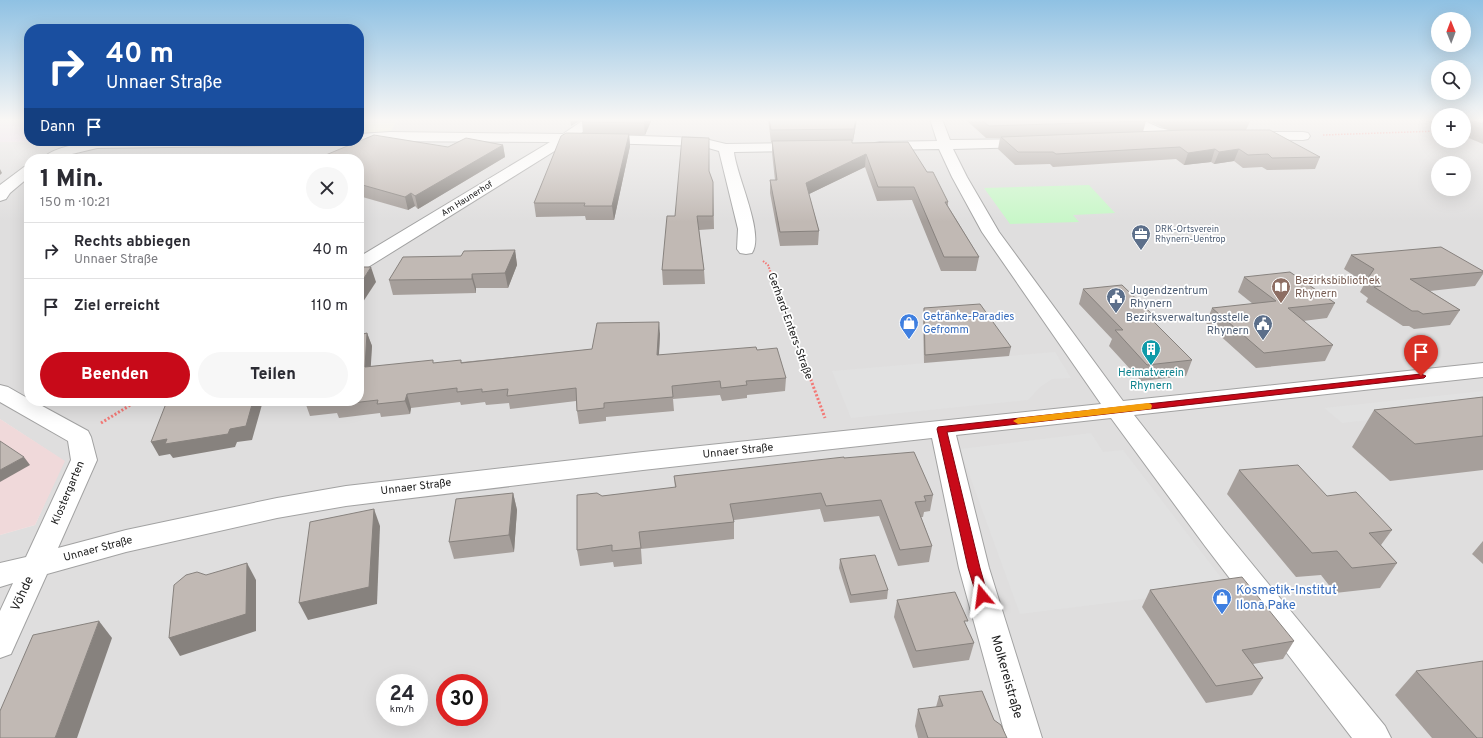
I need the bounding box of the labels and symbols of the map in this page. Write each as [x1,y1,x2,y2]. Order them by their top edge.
north arrow [1431,12,1471,52]
street label: Am Haunerhof [439,179,495,219]
office icon: DRK-Ortsverein Rhynern-Uentrop [1130,223,1152,251]
place label: DRK-Ortsverein Rhynern-Uentrop [1155,224,1226,245]
street label: Gerhard-Enters-Straße [764,271,816,381]
place label: Bezirksbibliothek Rhynern [1295,274,1381,301]
library icon: Bezirksbibliothek Rhynern [1270,276,1292,304]
place label: Jugendzentrum Rhynern [1130,284,1208,311]
public building icon: Jugendzentrum Rhynern [1105,286,1127,314]
place label: Getränke-Paradies Gefromm [923,310,1015,337]
place label: Bezirksverwaltungsstelle Rhynern [1126,311,1249,338]
shop icon: Getränke-Paradies Gefromm [898,312,920,340]
public building icon: Bezirksverwaltungsstelle Rhynern [1252,313,1274,341]
pin [1404,335,1438,376]
building icon: Heimatverein Rhynern [1140,338,1162,366]
place label: Heimatverein Rhynern [1118,366,1184,393]
street label: Unnaer Straße [702,440,774,462]
street label: Klostergarten [48,459,88,527]
street label: Unnaer Straße [380,476,452,498]
street label: Unnaer Straße [62,533,134,565]
street label: Vöhde [8,574,38,614]
position arrow [961,575,1003,617]
place label: Kosmetik-Institut Ilona Pake [1236,583,1337,614]
shop icon: Kosmetik-Institut Ilona Pake [1211,587,1233,615]
street label: Molkereistraße [986,633,1026,721]
speed limit sign: 30 [436,674,488,726]

